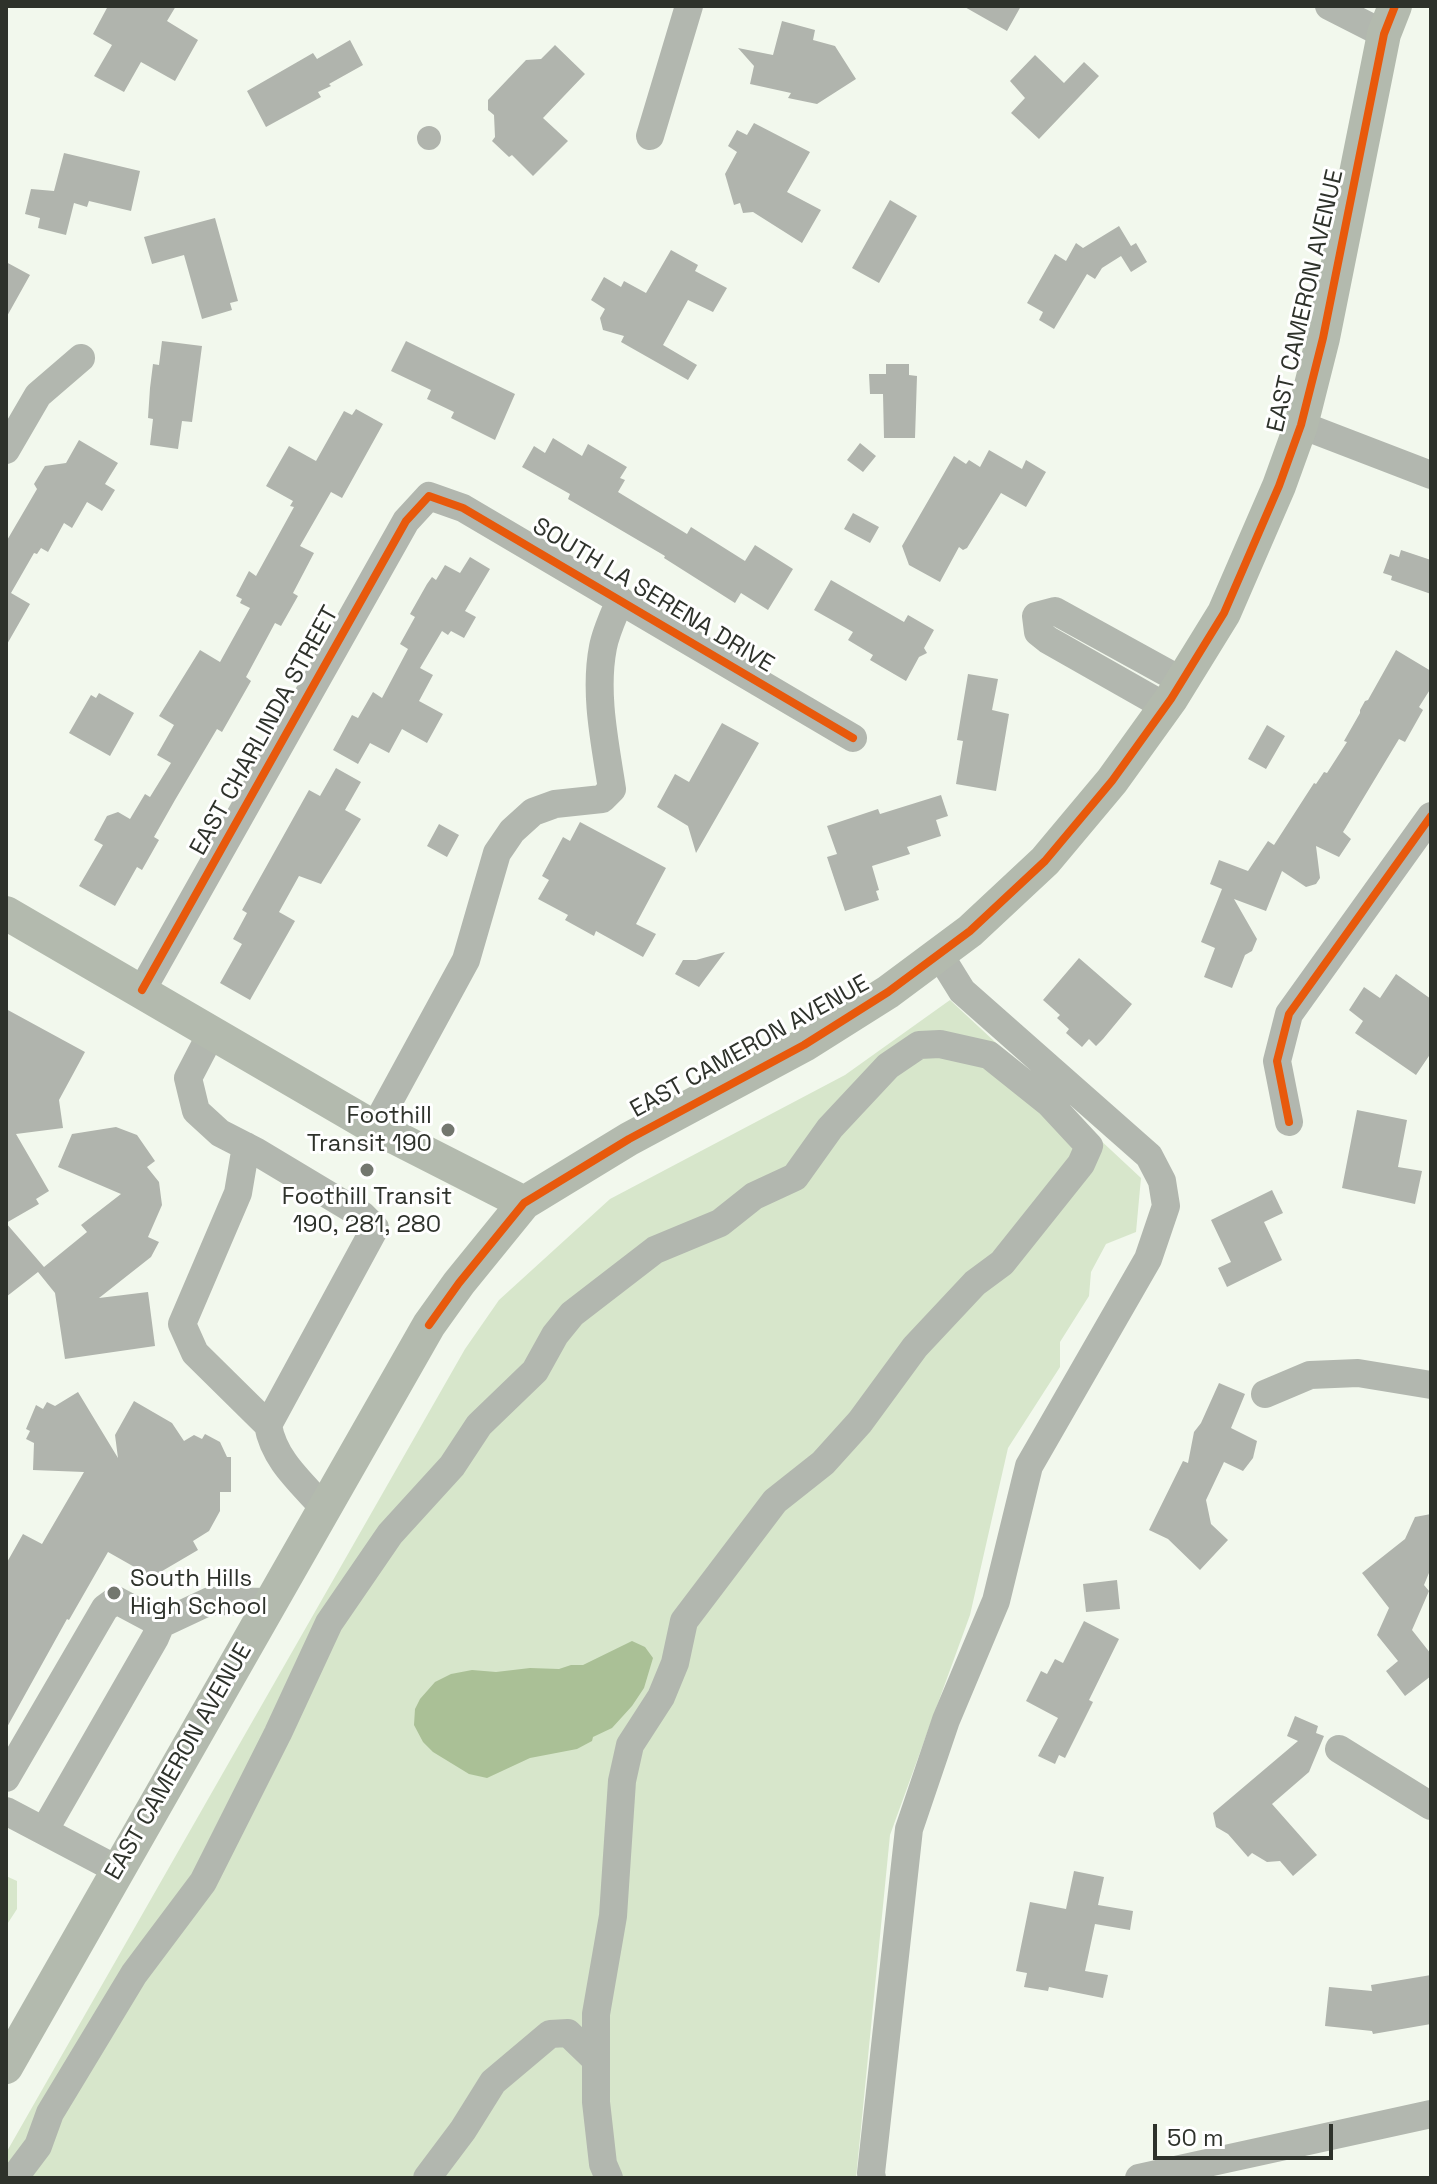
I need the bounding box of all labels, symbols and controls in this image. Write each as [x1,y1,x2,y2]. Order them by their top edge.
street label: EAST CAMERON AVENUE [1262,167,1350,435]
street label: SOUTH LA SERENA DRIVE [527,512,779,680]
street label: EAST CHARLINDA STREET [184,601,346,861]
street label: EAST CAMERON AVENUE [626,969,874,1125]
place label: Foothill Transit 190 [307,1102,432,1158]
marker: Foothill Transit 190 [439,1121,457,1139]
marker: Foothill Transit 190, 281, 280 [358,1161,376,1179]
place label: Foothill Transit 190, 281, 280 [282,1183,452,1239]
place label: South Hills High School [130,1565,267,1621]
marker: South Hills High School [105,1584,123,1602]
street label: EAST CAMERON AVENUE [99,1639,259,1885]
scale bar [1157,2108,1337,2158]
text: 50 m [1167,2122,1224,2153]

